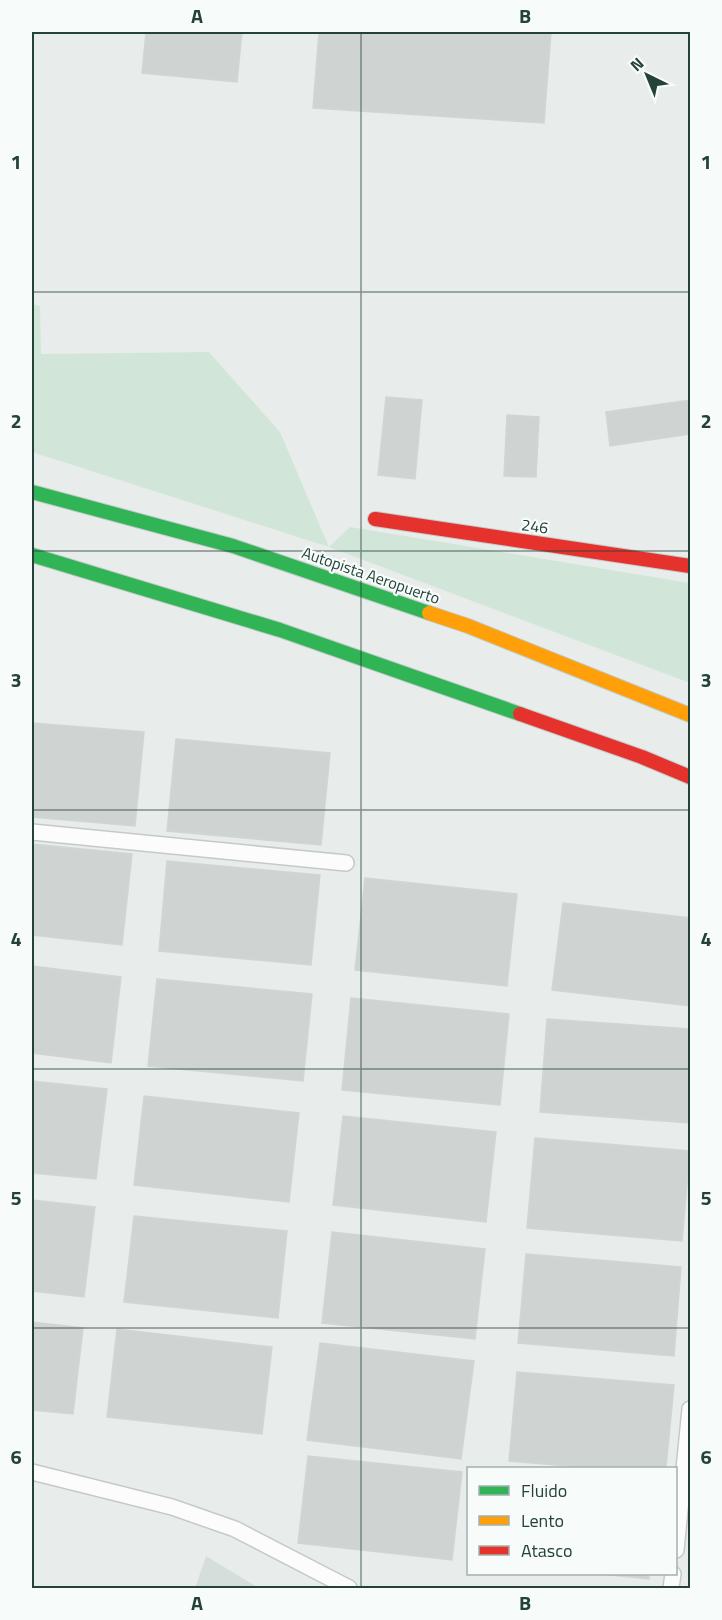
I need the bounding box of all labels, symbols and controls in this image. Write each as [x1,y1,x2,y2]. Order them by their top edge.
text: A [191,0,203,31]
text: B [519,0,531,31]
north arrow [617,45,677,105]
text: N [625,51,649,77]
text: 1 [10,146,22,177]
text: 1 [700,146,712,177]
text: 2 [10,405,22,436]
text: 2 [700,405,712,436]
street label: 246 [520,512,550,540]
street label: Autopista Aeropuerto [299,540,443,610]
text: 3 [10,664,22,695]
text: 3 [700,664,712,695]
text: 4 [10,923,22,954]
text: 4 [700,923,712,954]
text: 5 [10,1182,22,1213]
text: 5 [700,1182,712,1213]
text: 6 [10,1441,22,1472]
text: 6 [700,1441,712,1472]
legend [467,1467,677,1575]
text: Fluido [521,1477,567,1504]
text: Lento [521,1507,564,1534]
text: Atasco [521,1537,572,1564]
text: A [191,1587,203,1618]
text: B [519,1587,531,1618]

